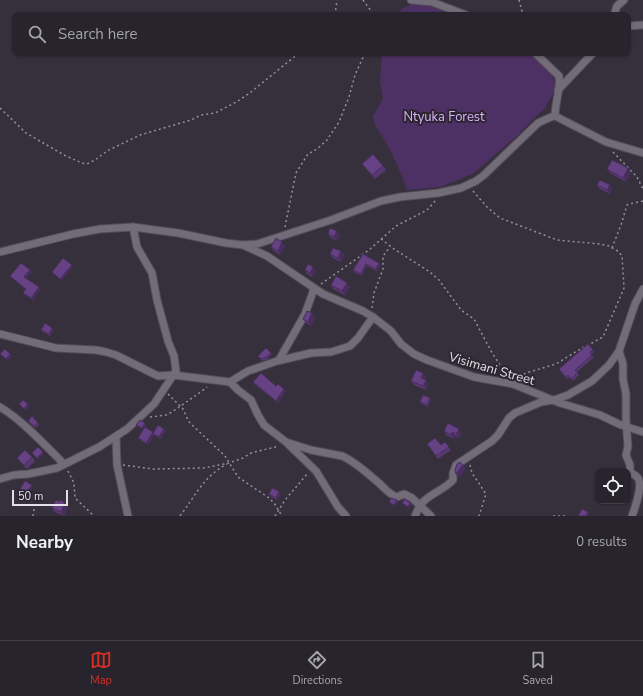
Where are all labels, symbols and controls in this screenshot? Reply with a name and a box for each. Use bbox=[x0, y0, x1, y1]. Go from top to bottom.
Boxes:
search box bbox=[12, 12, 631, 56]
icon: search bbox=[26, 23, 48, 45]
text: Search here bbox=[58, 24, 138, 44]
park label: Ntyuka Forest bbox=[403, 108, 485, 126]
street label: Visimani Street bbox=[446, 348, 537, 390]
map controls bbox=[595, 468, 631, 504]
button: locate bbox=[595, 468, 631, 504]
scale bar bbox=[12, 488, 68, 507]
text: 50 m bbox=[18, 489, 43, 504]
text: Nearby bbox=[16, 531, 73, 554]
text: 0 results bbox=[576, 533, 627, 551]
tab: Map bbox=[90, 649, 112, 688]
tab: Directions bbox=[292, 649, 342, 688]
tab: Saved bbox=[522, 649, 553, 688]

